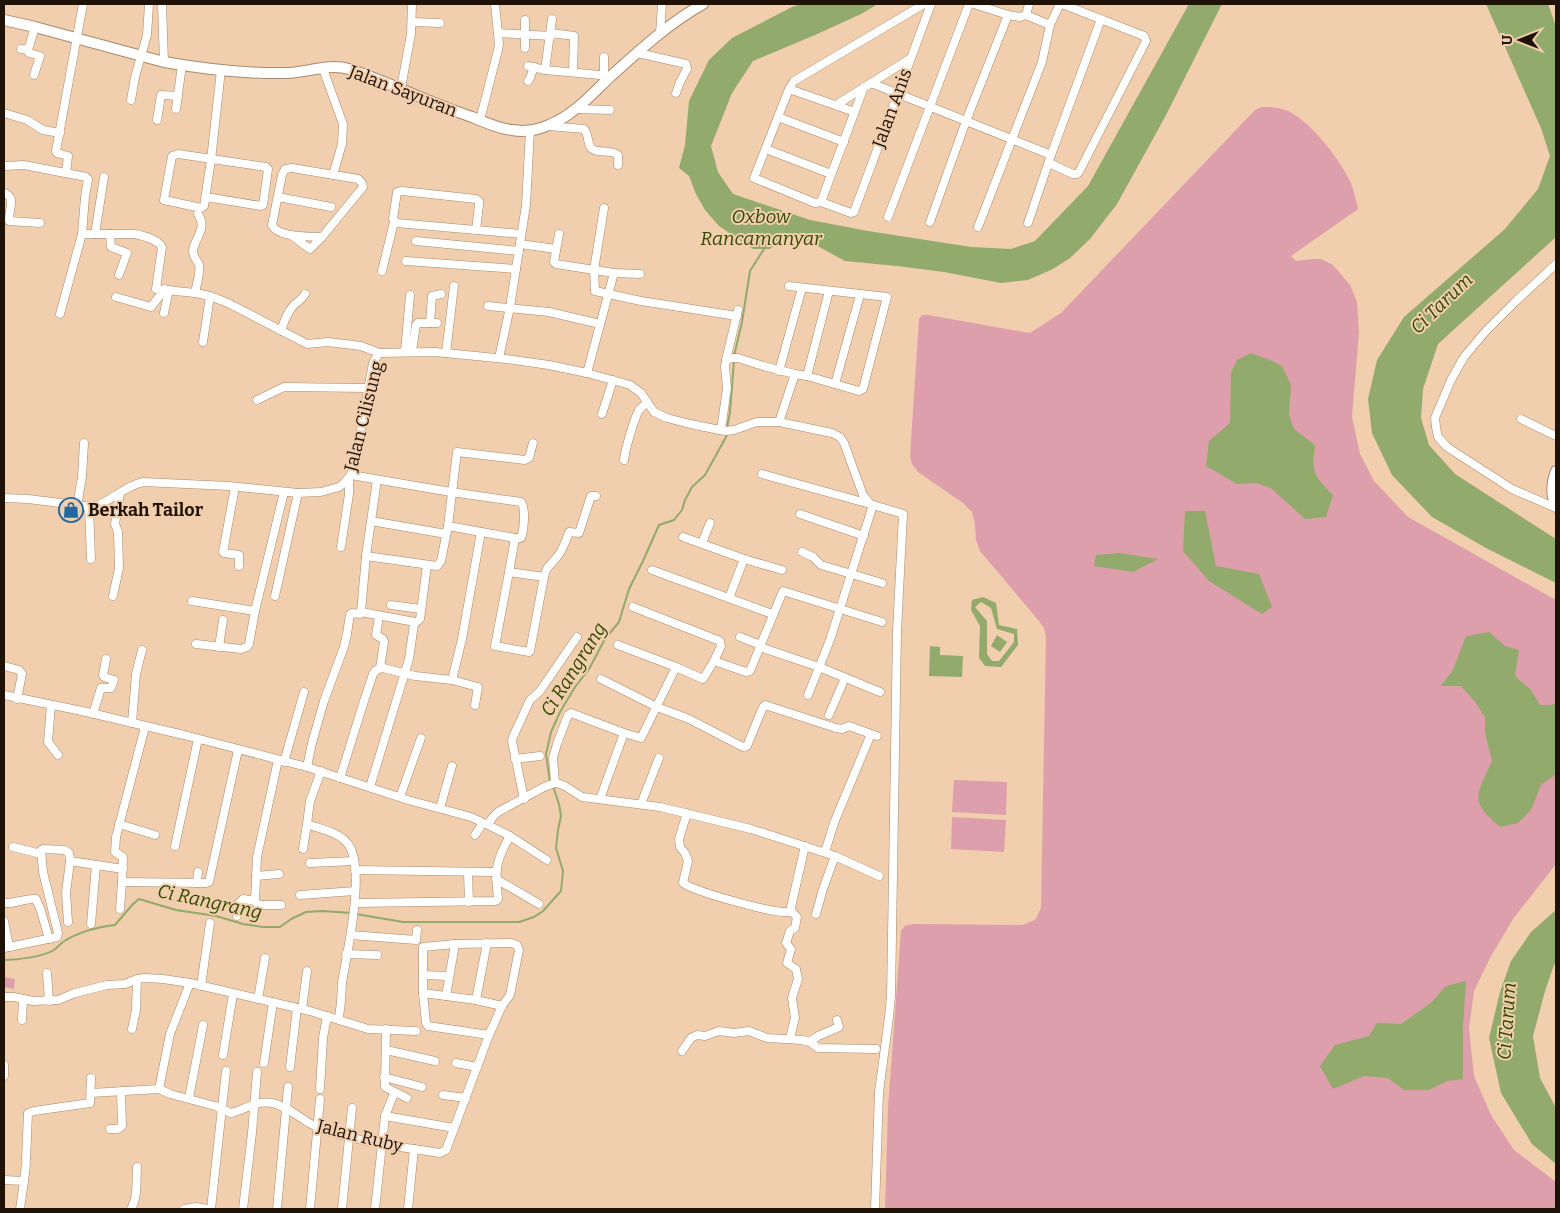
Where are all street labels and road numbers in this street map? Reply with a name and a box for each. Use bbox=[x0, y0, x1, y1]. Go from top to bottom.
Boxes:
street label: Jalan Sayuran bbox=[345, 60, 461, 122]
street label: Jalan Anis bbox=[867, 65, 917, 152]
street label: Jalan Cilisung bbox=[339, 358, 388, 475]
street label: Jalan Ruby bbox=[314, 1115, 406, 1157]

